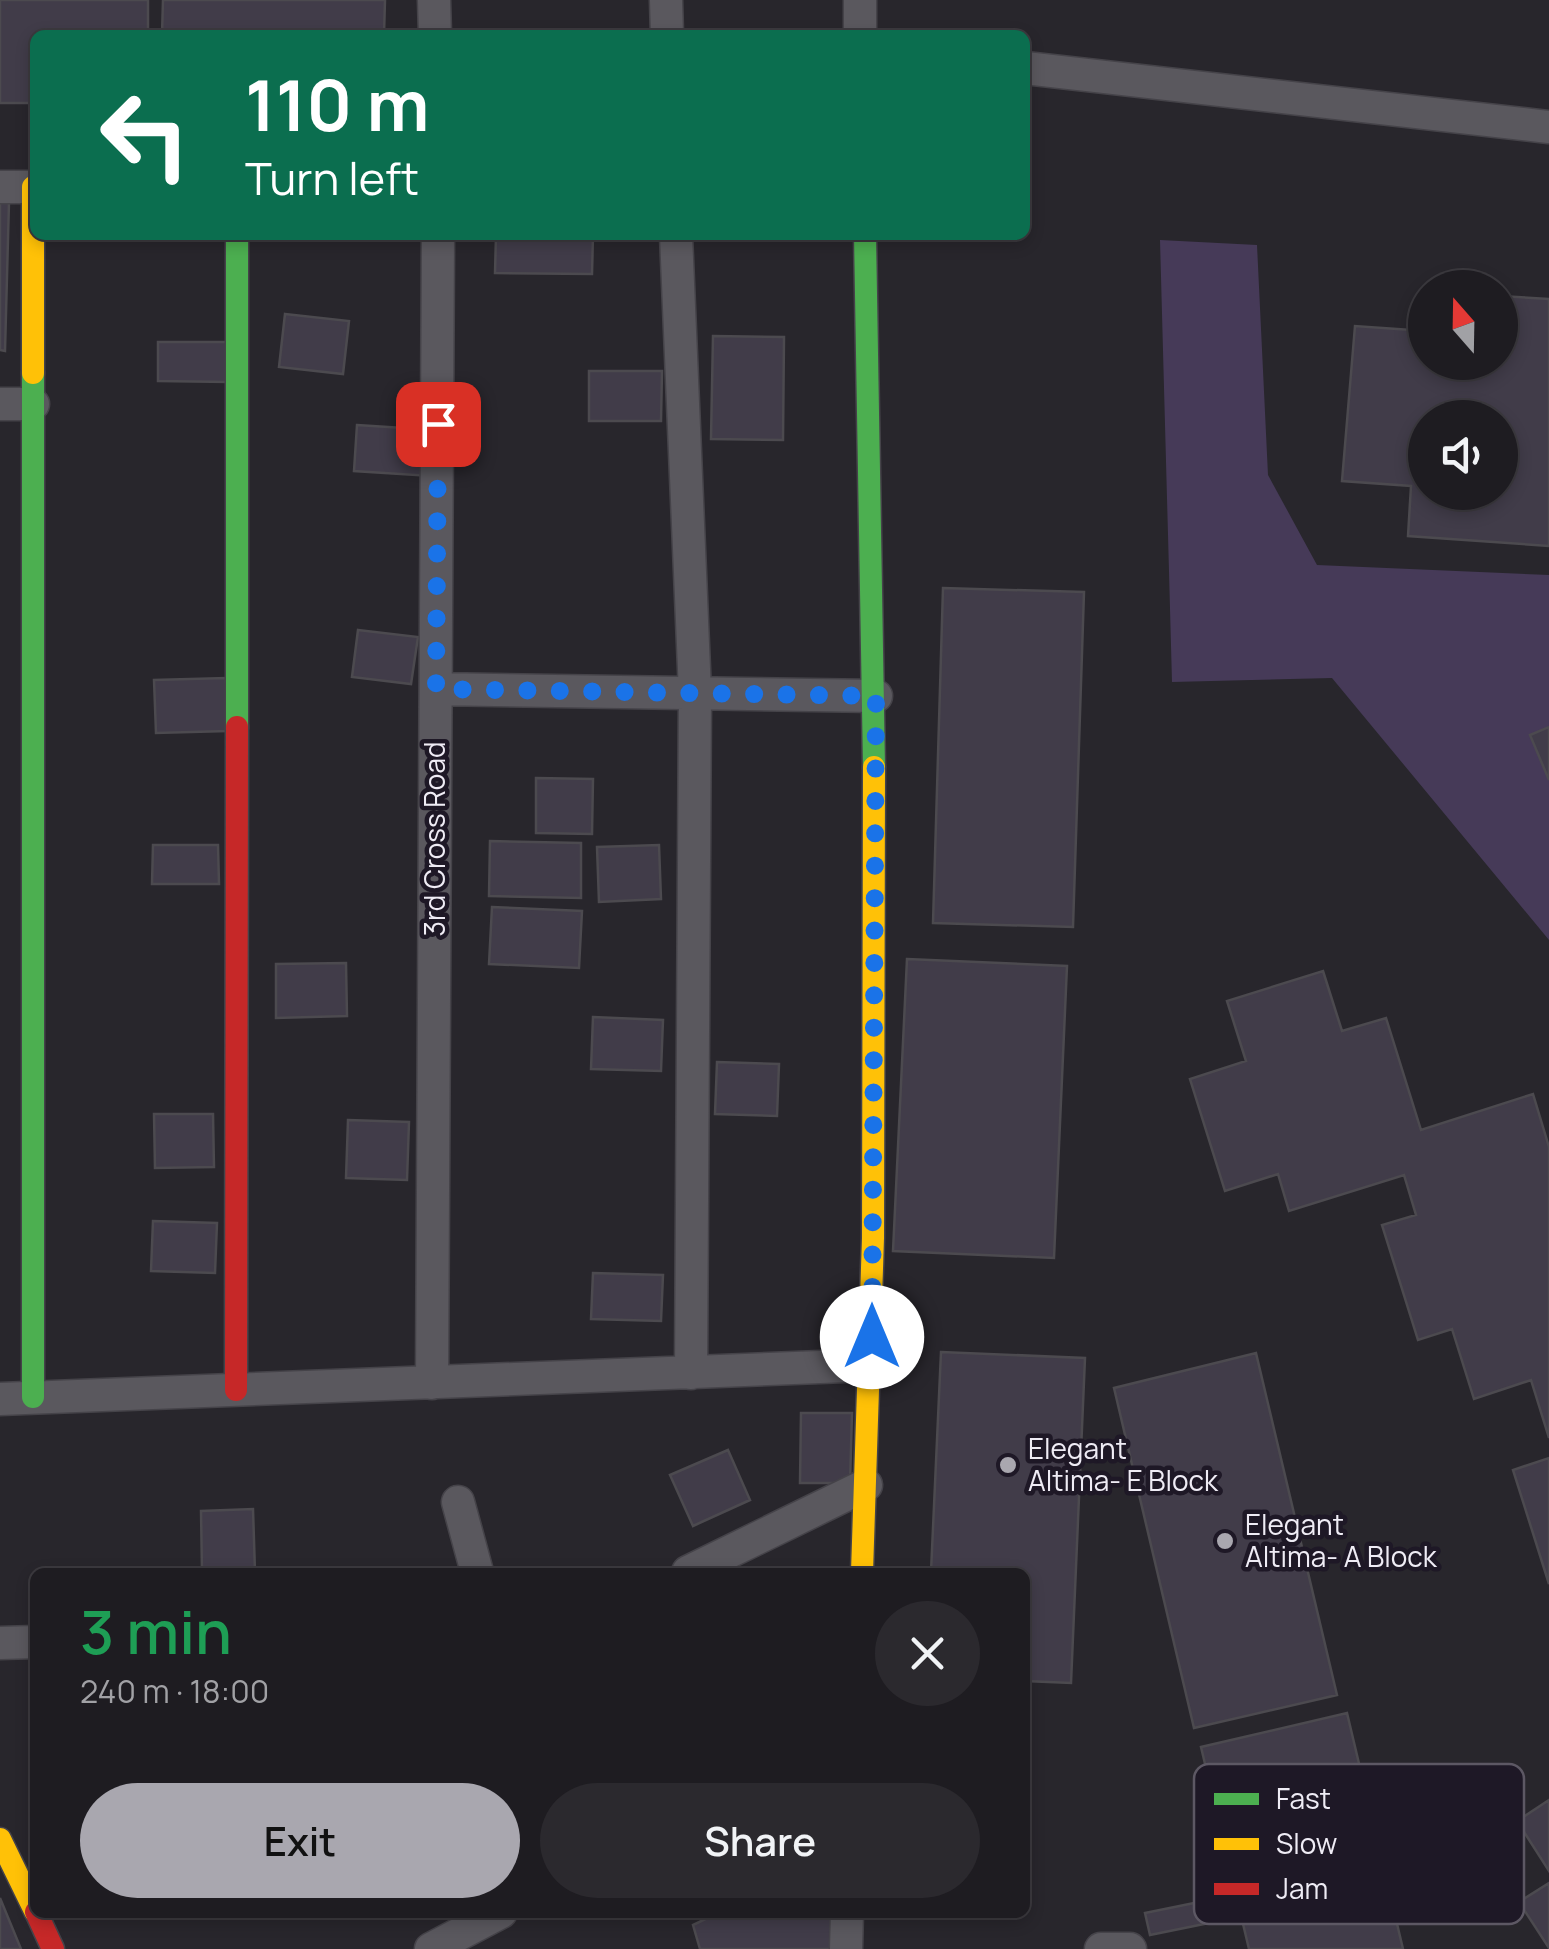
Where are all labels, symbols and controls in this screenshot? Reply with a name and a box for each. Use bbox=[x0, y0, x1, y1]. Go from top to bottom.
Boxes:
text: 110 m bbox=[245, 56, 429, 152]
icon: left bbox=[80, 70, 210, 200]
text: Turn left bbox=[245, 147, 419, 209]
north arrow bbox=[1408, 270, 1518, 380]
map controls bbox=[1408, 270, 1518, 510]
pin bbox=[396, 382, 481, 467]
icon: arrive bbox=[411, 397, 466, 452]
button: sound bbox=[1408, 400, 1518, 510]
street label: 3rd Cross Road bbox=[415, 741, 453, 937]
position arrow bbox=[820, 1285, 924, 1389]
place label: Elegant Altima- E Block bbox=[1028, 1429, 1219, 1499]
marker: Elegant Altima- E Block bbox=[997, 1454, 1019, 1476]
place label: Elegant Altima- A Block bbox=[1245, 1505, 1438, 1575]
marker: Elegant Altima- A Block bbox=[1214, 1530, 1236, 1552]
text: 3 min bbox=[80, 1590, 232, 1672]
button: close bbox=[875, 1601, 980, 1706]
text: 240 m · 18:00 bbox=[80, 1669, 269, 1713]
legend bbox=[1194, 1764, 1524, 1924]
text: Fast bbox=[1276, 1779, 1331, 1817]
button: Exit bbox=[80, 1783, 520, 1898]
button: Share bbox=[540, 1783, 980, 1898]
text: Slow bbox=[1276, 1824, 1337, 1862]
text: Jam bbox=[1276, 1869, 1328, 1907]

